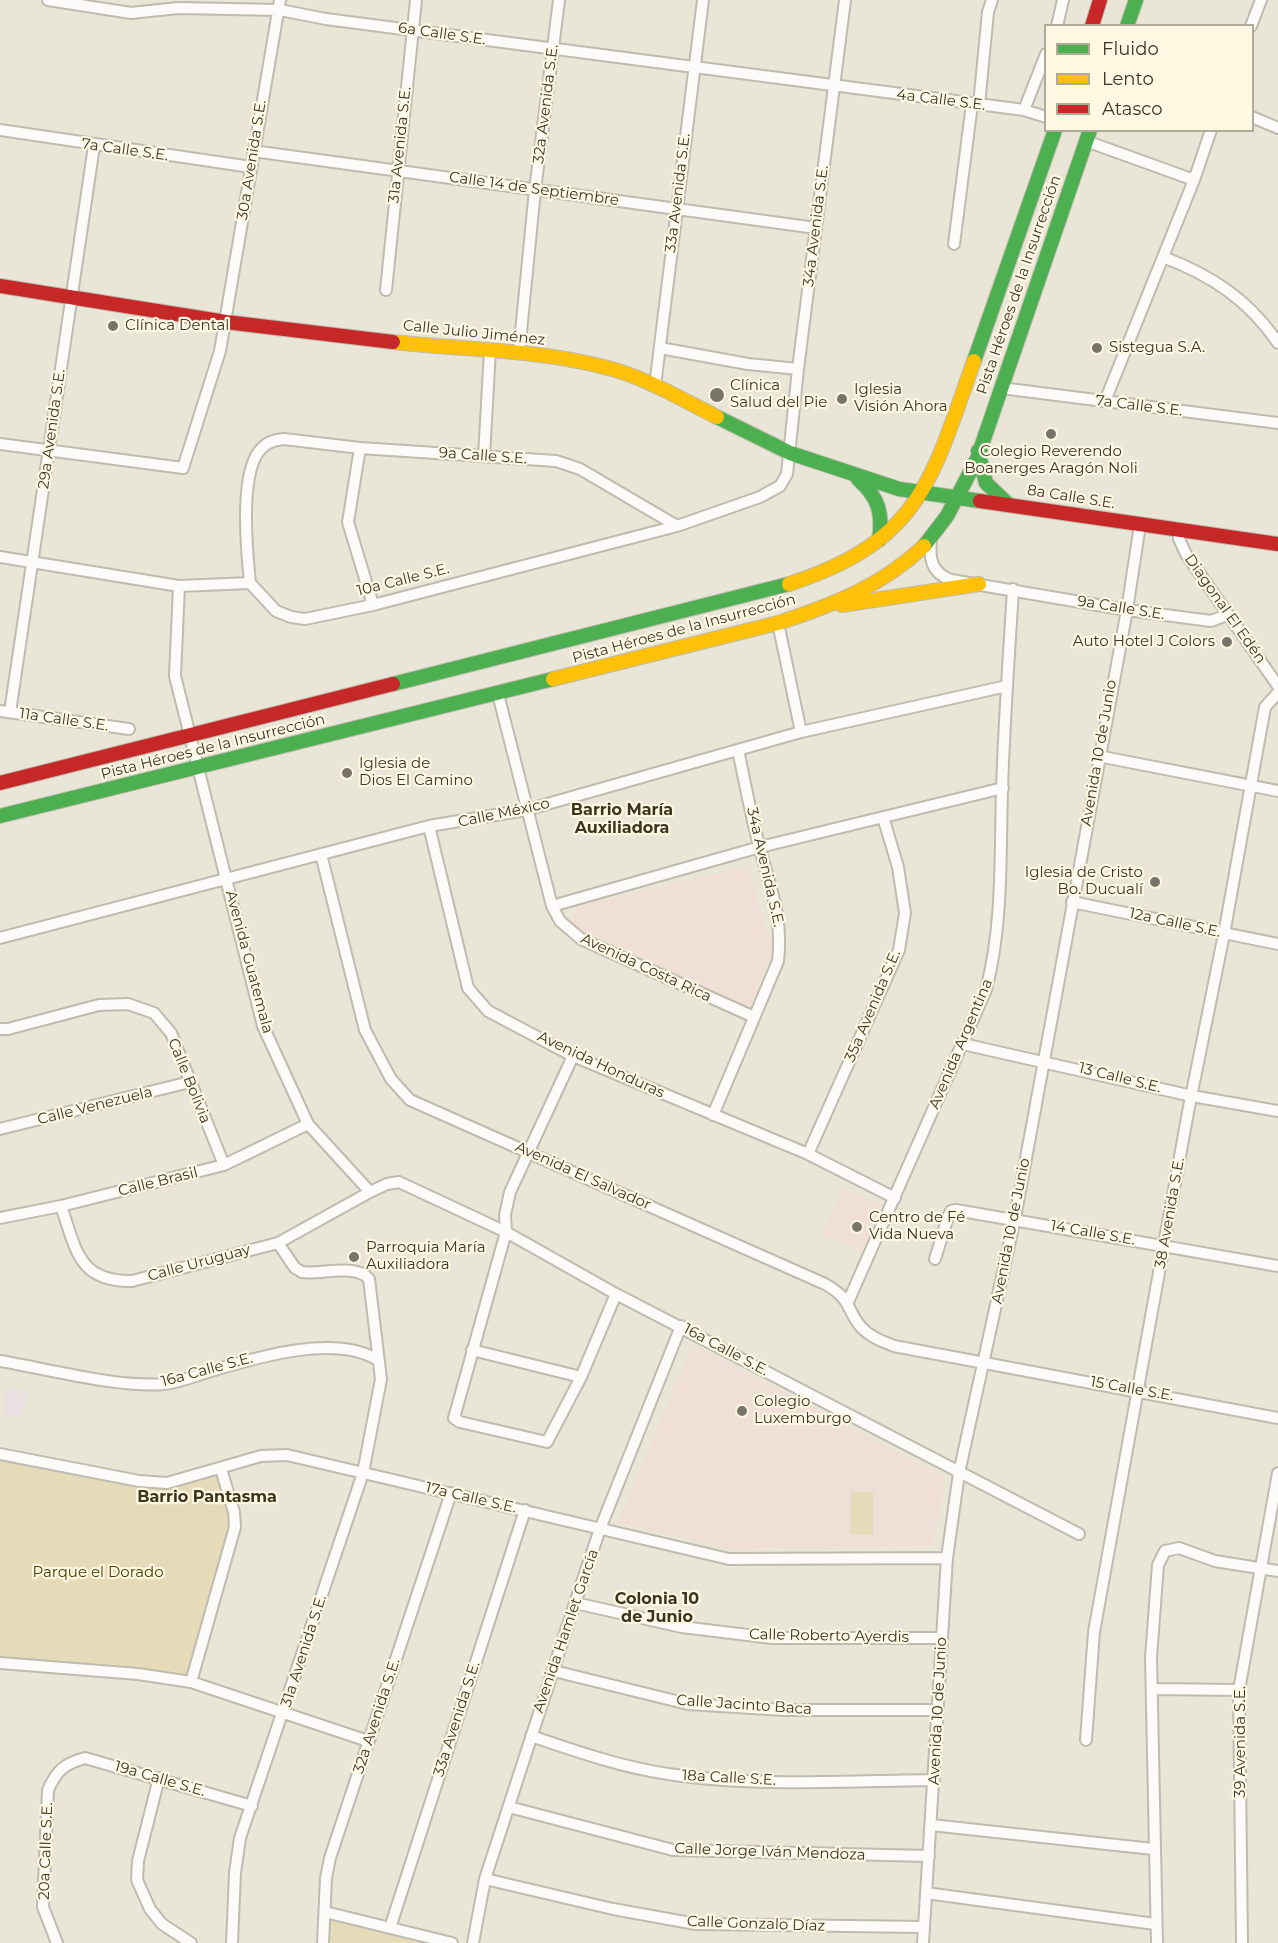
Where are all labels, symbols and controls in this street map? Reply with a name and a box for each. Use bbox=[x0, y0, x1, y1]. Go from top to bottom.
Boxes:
street label: 6a Calle S.E. bbox=[397, 19, 487, 49]
legend bbox=[1044, 24, 1254, 132]
text: Fluido bbox=[1102, 38, 1159, 60]
street label: 32a Avenida S.E. bbox=[530, 43, 562, 165]
text: Lento bbox=[1102, 68, 1154, 90]
street label: 31a Avenida S.E. bbox=[385, 86, 415, 204]
street label: 4a Calle S.E. bbox=[895, 86, 987, 114]
street label: 30a Avenida S.E. bbox=[234, 98, 270, 222]
text: Atasco bbox=[1102, 98, 1162, 120]
street label: 33a Avenida S.E. bbox=[662, 132, 694, 254]
street label: 7a Calle S.E. bbox=[80, 135, 170, 165]
street label: 34a Avenida S.E. bbox=[800, 164, 832, 288]
street label: Calle 14 de Septiembre bbox=[448, 168, 620, 210]
street label: Pista Héroes de la Insurrección bbox=[973, 173, 1065, 397]
place label: Clínica Dental bbox=[125, 317, 229, 335]
street label: Calle Julio Jiménez bbox=[402, 317, 546, 349]
marker: Clínica Dental bbox=[106, 319, 120, 333]
place label: Sistegua S.A. bbox=[1109, 339, 1205, 357]
marker: Sistegua S.A. bbox=[1090, 341, 1104, 355]
street label: 29a Avenida S.E. bbox=[35, 368, 69, 490]
place label: Clínica Salud del Pie bbox=[730, 377, 827, 412]
place label: Iglesia Visión Ahora bbox=[854, 381, 948, 416]
marker: Clínica Salud del Pie bbox=[708, 386, 726, 404]
marker: Iglesia Visión Ahora bbox=[835, 392, 849, 406]
street label: 7a Calle S.E. bbox=[1094, 392, 1184, 420]
marker: Colegio Reverendo Boanerges Aragón Noli bbox=[1044, 427, 1058, 441]
place label: Colegio Reverendo Boanerges Aragón Noli bbox=[964, 443, 1138, 478]
street label: 9a Calle S.E. bbox=[438, 444, 528, 468]
street label: 8a Calle S.E. bbox=[1026, 481, 1116, 513]
street label: Diagonal El Edén bbox=[1181, 551, 1269, 667]
street label: 10a Calle S.E. bbox=[355, 560, 451, 600]
street label: Pista Héroes de la Insurrección bbox=[570, 590, 798, 668]
street label: 9a Calle S.E. bbox=[1076, 592, 1166, 624]
place label: Auto Hotel J Colors bbox=[1073, 633, 1215, 651]
marker: Auto Hotel J Colors bbox=[1220, 635, 1234, 649]
street label: Avenida 10 de Junio bbox=[1077, 679, 1121, 827]
street label: 11a Calle S.E. bbox=[18, 705, 110, 735]
street label: Pista Héroes de la Insurrección bbox=[99, 710, 327, 784]
place label: Iglesia de Dios El Camino bbox=[359, 755, 473, 790]
marker: Iglesia de Dios El Camino bbox=[340, 766, 354, 780]
street label: Calle México bbox=[456, 794, 552, 832]
district label: Barrio María Auxiliadora bbox=[571, 800, 673, 838]
street label: 34a Avenida S.E. bbox=[742, 805, 788, 929]
place label: Iglesia de Cristo Bo. Ducualí bbox=[1025, 864, 1143, 899]
marker: Iglesia de Cristo Bo. Ducualí bbox=[1148, 875, 1162, 889]
street label: Avenida Guatemala bbox=[221, 888, 277, 1036]
street label: 12a Calle S.E. bbox=[1128, 905, 1222, 941]
street label: Avenida Costa Rica bbox=[578, 930, 714, 1006]
street label: 35a Avenida S.E. bbox=[841, 947, 905, 1065]
street label: Avenida Argentina bbox=[925, 976, 997, 1112]
street label: Avenida Honduras bbox=[535, 1028, 667, 1102]
street label: Calle Bolivia bbox=[164, 1036, 214, 1126]
street label: 13 Calle S.E. bbox=[1077, 1059, 1163, 1097]
street label: Calle Venezuela bbox=[36, 1083, 154, 1129]
street label: Avenida El Salvador bbox=[512, 1138, 654, 1214]
street label: 38 Avenida S.E. bbox=[1151, 1156, 1189, 1270]
street label: Avenida 10 de Junio bbox=[988, 1157, 1034, 1305]
street label: Calle Brasil bbox=[116, 1163, 200, 1201]
place label: Centro de Fé Vida Nueva bbox=[869, 1209, 965, 1244]
street label: 14 Calle S.E. bbox=[1049, 1217, 1137, 1249]
marker: Centro de Fé Vida Nueva bbox=[850, 1220, 864, 1234]
place label: Parroquia María Auxiliadora bbox=[366, 1239, 486, 1274]
street label: Calle Uruguay bbox=[146, 1241, 252, 1285]
marker: Parroquia María Auxiliadora bbox=[347, 1250, 361, 1264]
street label: 16a Calle S.E. bbox=[680, 1320, 772, 1380]
street label: 16a Calle S.E. bbox=[159, 1349, 255, 1391]
street label: 15 Calle S.E. bbox=[1089, 1373, 1175, 1405]
place label: Colegio Luxemburgo bbox=[754, 1393, 851, 1428]
marker: Colegio Luxemburgo bbox=[735, 1404, 749, 1418]
street label: 17a Calle S.E. bbox=[424, 1479, 518, 1517]
district label: Barrio Pantasma bbox=[137, 1487, 277, 1507]
street label: Avenida Hamlet García bbox=[529, 1547, 603, 1715]
park label: Parque el Dorado bbox=[32, 1564, 164, 1582]
district label: Colonia 10 de Junio bbox=[615, 1589, 699, 1627]
street label: 31a Avenida S.E. bbox=[277, 1592, 331, 1710]
street label: Calle Roberto Ayerdis bbox=[749, 1626, 909, 1646]
street label: Avenida 10 de Junio bbox=[925, 1637, 951, 1785]
street label: 32a Avenida S.E. bbox=[350, 1656, 404, 1776]
street label: 33a Avenida S.E. bbox=[430, 1659, 484, 1779]
street label: 39 Avenida S.E. bbox=[1232, 1686, 1250, 1798]
street label: Calle Jacinto Baca bbox=[676, 1691, 812, 1719]
street label: 19a Calle S.E. bbox=[112, 1757, 208, 1801]
street label: 18a Calle S.E. bbox=[681, 1767, 777, 1789]
street label: 20a Calle S.E. bbox=[35, 1802, 57, 1900]
street label: Calle Jorge Iván Mendoza bbox=[674, 1840, 866, 1864]
street label: Calle Gonzalo Díaz bbox=[687, 1913, 825, 1935]

